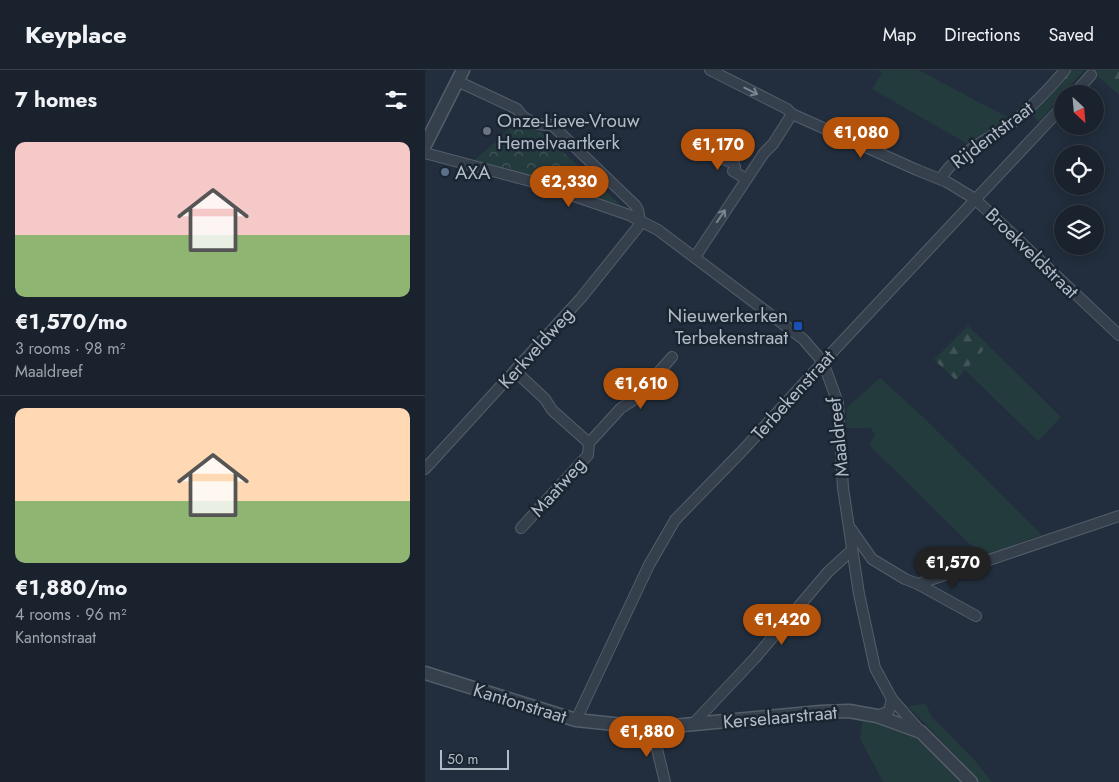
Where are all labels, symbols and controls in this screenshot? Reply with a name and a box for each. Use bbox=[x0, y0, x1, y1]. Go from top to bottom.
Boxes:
text: Keyplace bbox=[25, 17, 127, 52]
text: Map bbox=[883, 22, 916, 48]
text: Directions bbox=[944, 22, 1020, 48]
text: Saved bbox=[1048, 22, 1094, 48]
text: 7 homes bbox=[15, 85, 97, 115]
north arrow bbox=[1054, 85, 1104, 135]
map controls bbox=[1054, 85, 1104, 255]
icon: filters bbox=[382, 86, 410, 114]
one-way arrow bbox=[744, 86, 759, 96]
street label: Rijdentstraat bbox=[945, 95, 1039, 175]
place label: Onze-Lieve-Vrouw Hemelvaartkerk bbox=[497, 107, 640, 156]
pin: €1,080 bbox=[820, 116, 902, 159]
text: €1,080 bbox=[833, 121, 889, 144]
marker: Onze-Lieve-Vrouw Hemelvaartkerk bbox=[481, 125, 493, 137]
pin: €1,170 bbox=[677, 128, 759, 171]
text: €1,170 bbox=[692, 133, 744, 156]
button: locate bbox=[1054, 145, 1104, 195]
place label: AXA bbox=[455, 159, 491, 186]
marker: AXA bbox=[439, 166, 451, 178]
pin: €2,330 bbox=[528, 166, 610, 208]
text: €2,330 bbox=[541, 170, 597, 193]
icon: home bbox=[168, 175, 258, 265]
street label: Broekveldstraat bbox=[979, 202, 1085, 305]
button: layers bbox=[1054, 205, 1104, 255]
one-way arrow bbox=[716, 209, 726, 223]
street label: Kerkveldweg bbox=[492, 301, 580, 395]
place label: Nieuwerkerken Terbekenstraat bbox=[667, 302, 788, 351]
text: €1,570/mo bbox=[15, 307, 127, 337]
marker: Nieuwerkerken Terbekenstraat bbox=[792, 320, 804, 332]
text: 3 rooms · 98 m² bbox=[15, 337, 125, 360]
street label: Terbekenstraat bbox=[745, 344, 841, 446]
text: Maaldreef bbox=[15, 360, 82, 383]
pin: €1,610 bbox=[600, 368, 682, 410]
text: €1,610 bbox=[614, 372, 668, 395]
street label: Maaldreef bbox=[820, 395, 856, 478]
icon: home bbox=[168, 440, 258, 530]
street label: Maatweg bbox=[524, 451, 592, 523]
pin: €1,570 bbox=[912, 546, 994, 589]
text: €1,570 bbox=[926, 551, 980, 574]
text: €1,880/mo bbox=[15, 573, 127, 603]
text: 4 rooms · 96 m² bbox=[15, 603, 126, 626]
pin: €1,420 bbox=[741, 604, 823, 646]
text: €1,420 bbox=[754, 608, 810, 631]
text: Kantonstraat bbox=[15, 626, 96, 649]
street label: Kantonstraat bbox=[470, 676, 570, 730]
street label: Kerselaarstraat bbox=[722, 699, 839, 735]
pin: €1,880 bbox=[606, 716, 688, 758]
text: €1,880 bbox=[620, 720, 674, 743]
scale bar bbox=[440, 747, 509, 770]
text: 50 m bbox=[447, 749, 478, 769]

